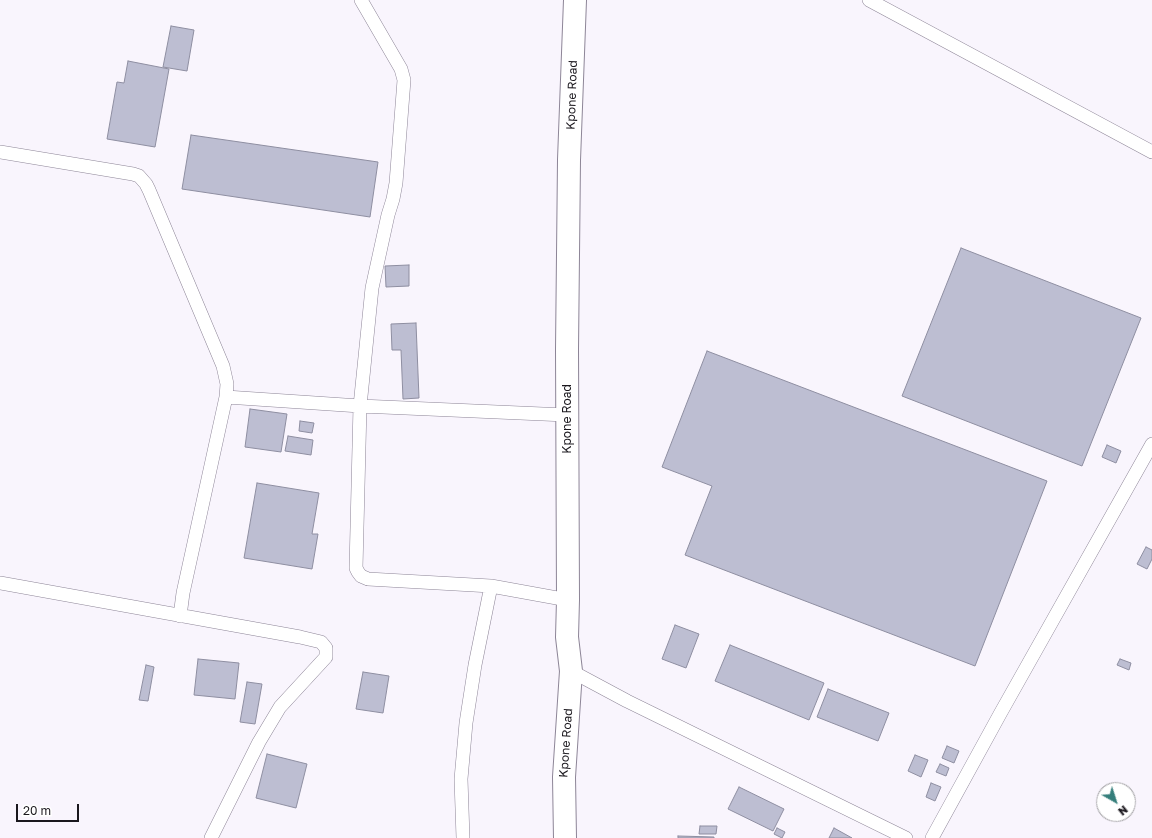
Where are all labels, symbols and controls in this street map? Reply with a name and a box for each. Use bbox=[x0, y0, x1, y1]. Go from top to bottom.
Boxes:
street label: Kpone Road bbox=[564, 60, 580, 130]
street label: Kpone Road bbox=[560, 384, 574, 454]
street label: Kpone Road bbox=[556, 708, 576, 778]
north arrow bbox=[1096, 782, 1136, 822]
scale bar bbox=[18, 796, 81, 822]
text: 20 m bbox=[23, 803, 51, 818]
text: N bbox=[1116, 803, 1131, 819]

